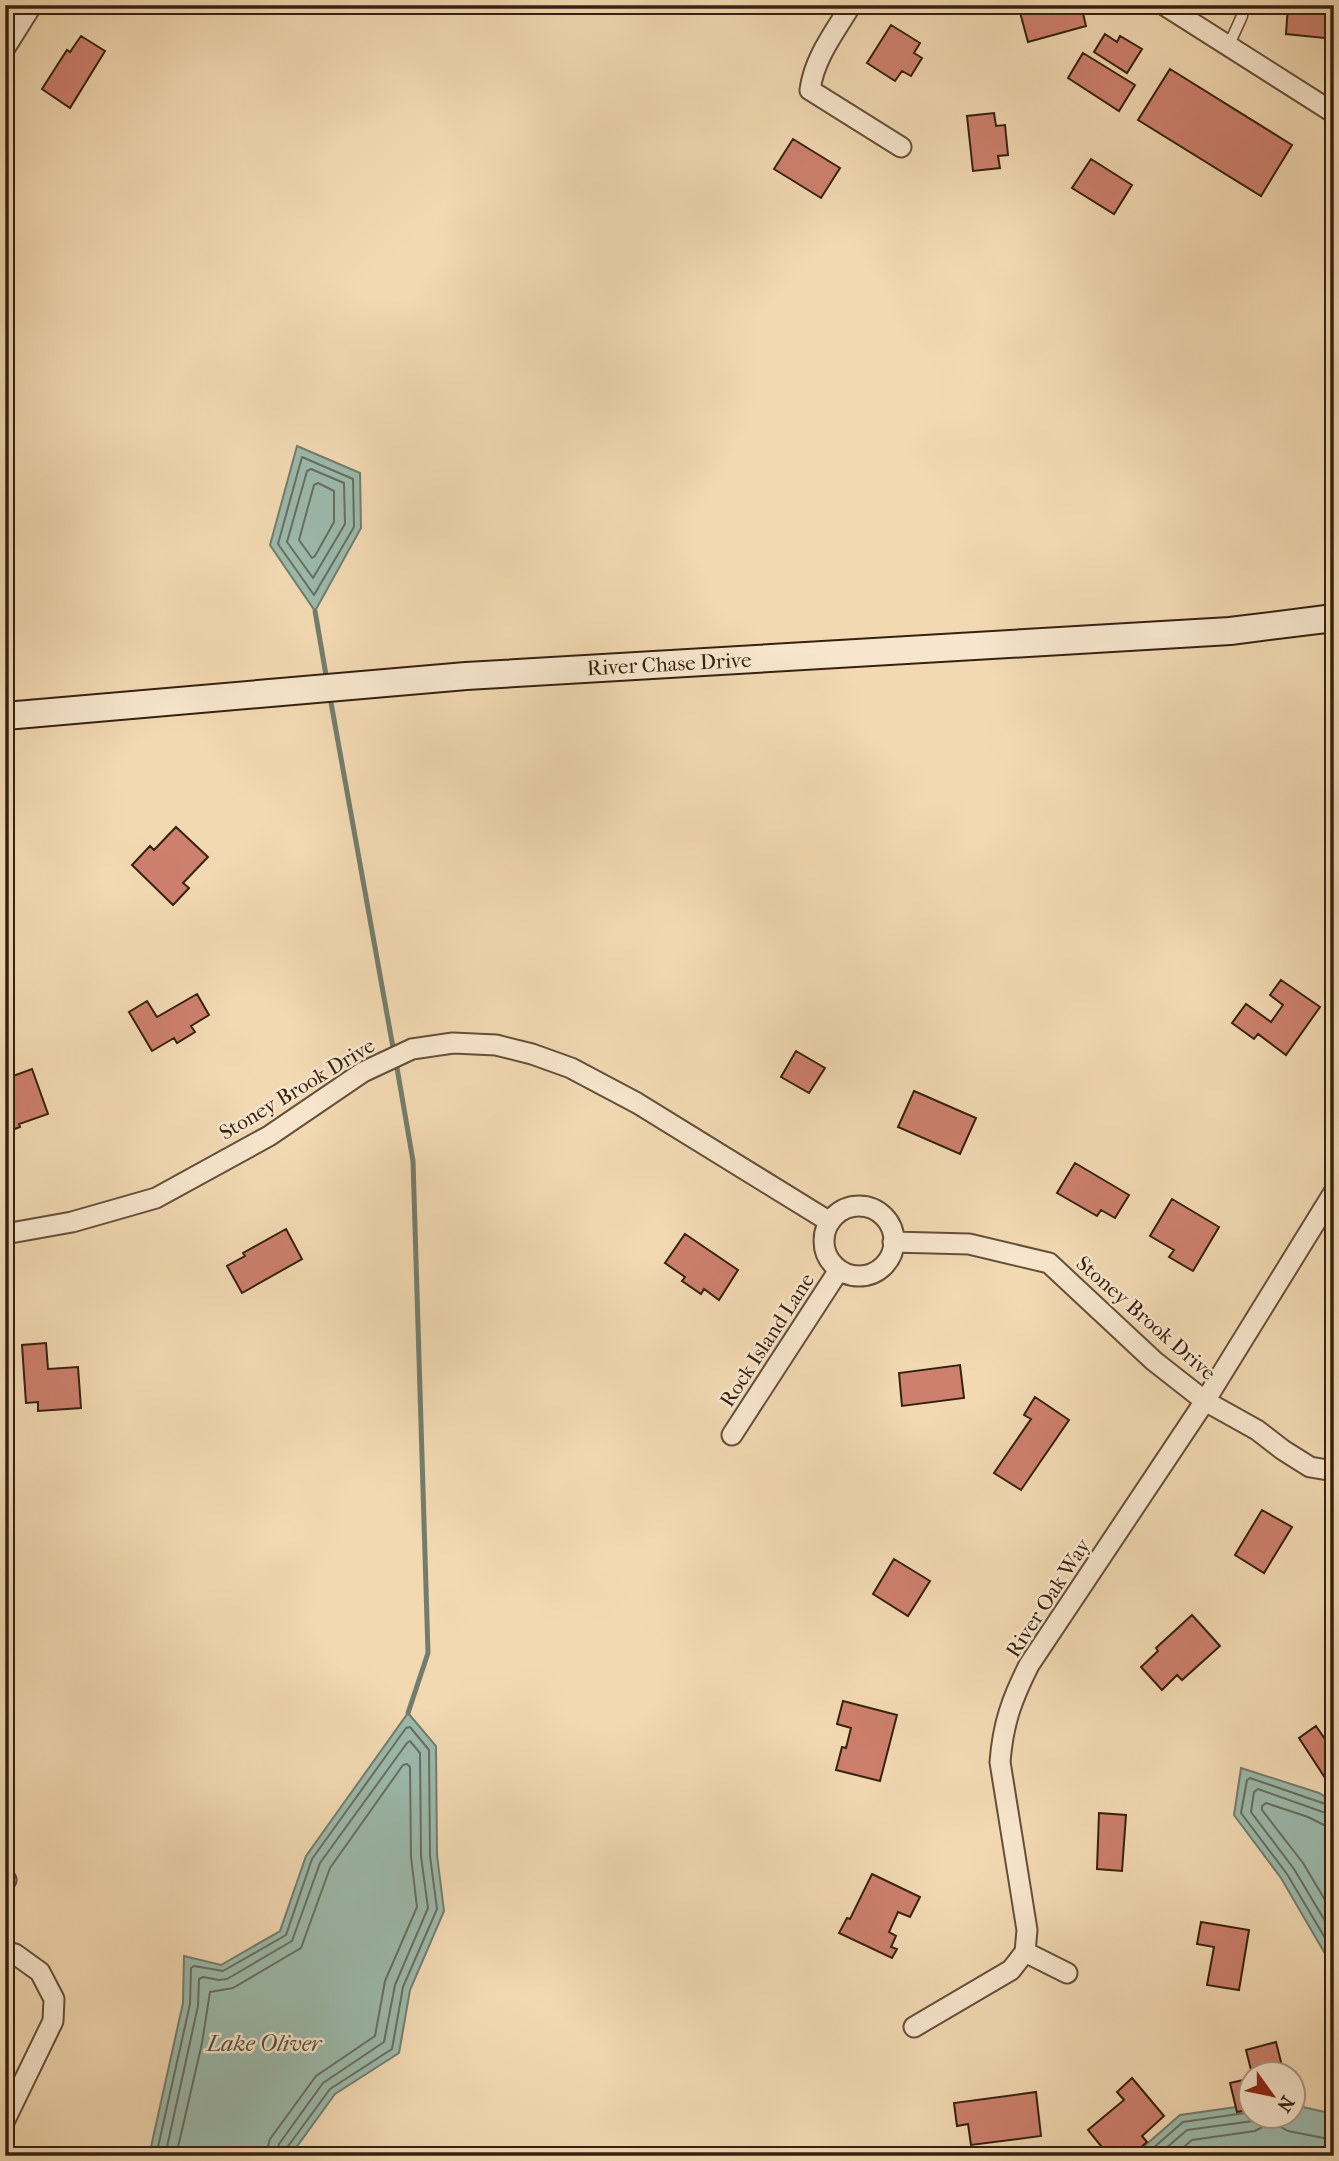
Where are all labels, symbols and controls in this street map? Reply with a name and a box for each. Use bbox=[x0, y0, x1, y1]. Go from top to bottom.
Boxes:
street label: River Chase Drive bbox=[586, 648, 752, 680]
street label: Stoney Brook Drive bbox=[215, 1033, 379, 1145]
street label: Stoney Brook Drive bbox=[1071, 1251, 1221, 1385]
street label: Rock Island Lane bbox=[715, 1269, 819, 1411]
street label: River Oak Way bbox=[1001, 1534, 1096, 1662]
water label: Lake Oliver bbox=[205, 2030, 323, 2057]
north arrow bbox=[1238, 2060, 1308, 2130]
text: N bbox=[1272, 2092, 1299, 2116]

